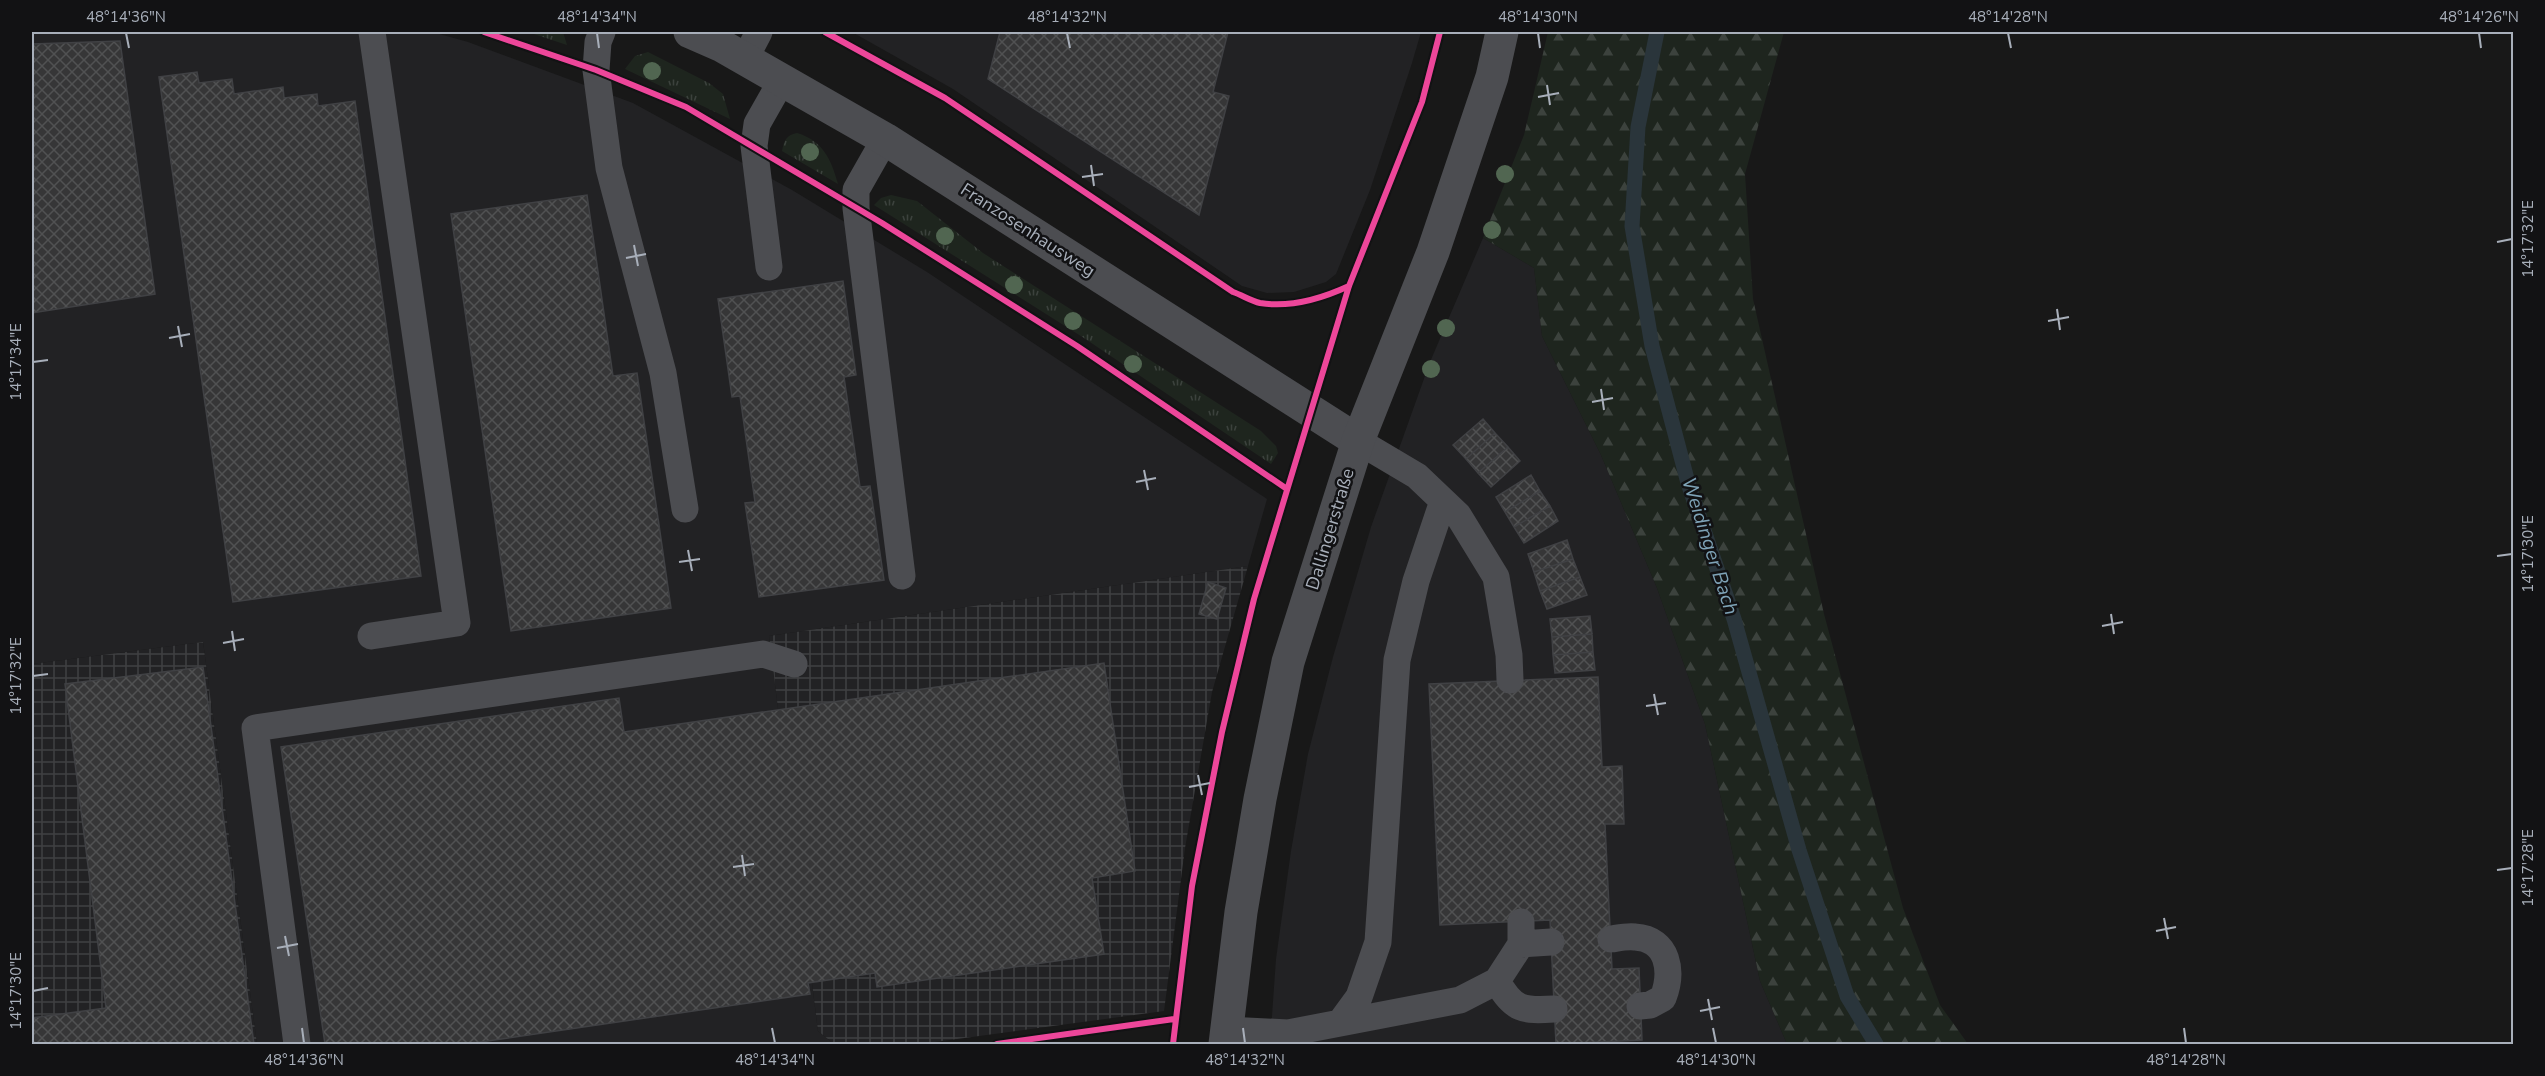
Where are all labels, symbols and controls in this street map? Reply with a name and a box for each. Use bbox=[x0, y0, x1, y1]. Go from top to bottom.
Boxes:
text: 48°14'36"N bbox=[86, 7, 166, 27]
text: 48°14'34"N bbox=[557, 7, 637, 27]
text: 48°14'32"N bbox=[1027, 7, 1107, 27]
text: 48°14'30"N bbox=[1498, 7, 1578, 27]
text: 48°14'28"N bbox=[1968, 7, 2048, 27]
text: 48°14'26"N bbox=[2439, 7, 2519, 27]
street label: Franzosenhausweg bbox=[956, 177, 1100, 283]
text: 14°17'32"E bbox=[2518, 200, 2538, 278]
text: 14°17'34"E bbox=[6, 323, 26, 401]
street label: Dallingerstraße bbox=[1300, 465, 1360, 593]
water label: Weidinger Bach bbox=[1675, 474, 1745, 618]
text: 14°17'30"E bbox=[2518, 515, 2538, 593]
text: 14°17'32"E bbox=[6, 637, 26, 715]
text: 14°17'28"E bbox=[2518, 829, 2538, 907]
text: 14°17'30"E bbox=[6, 952, 26, 1030]
text: 48°14'36"N bbox=[264, 1050, 344, 1070]
text: 48°14'34"N bbox=[735, 1050, 815, 1070]
text: 48°14'32"N bbox=[1205, 1050, 1285, 1070]
text: 48°14'30"N bbox=[1676, 1050, 1756, 1070]
text: 48°14'28"N bbox=[2146, 1050, 2226, 1070]

